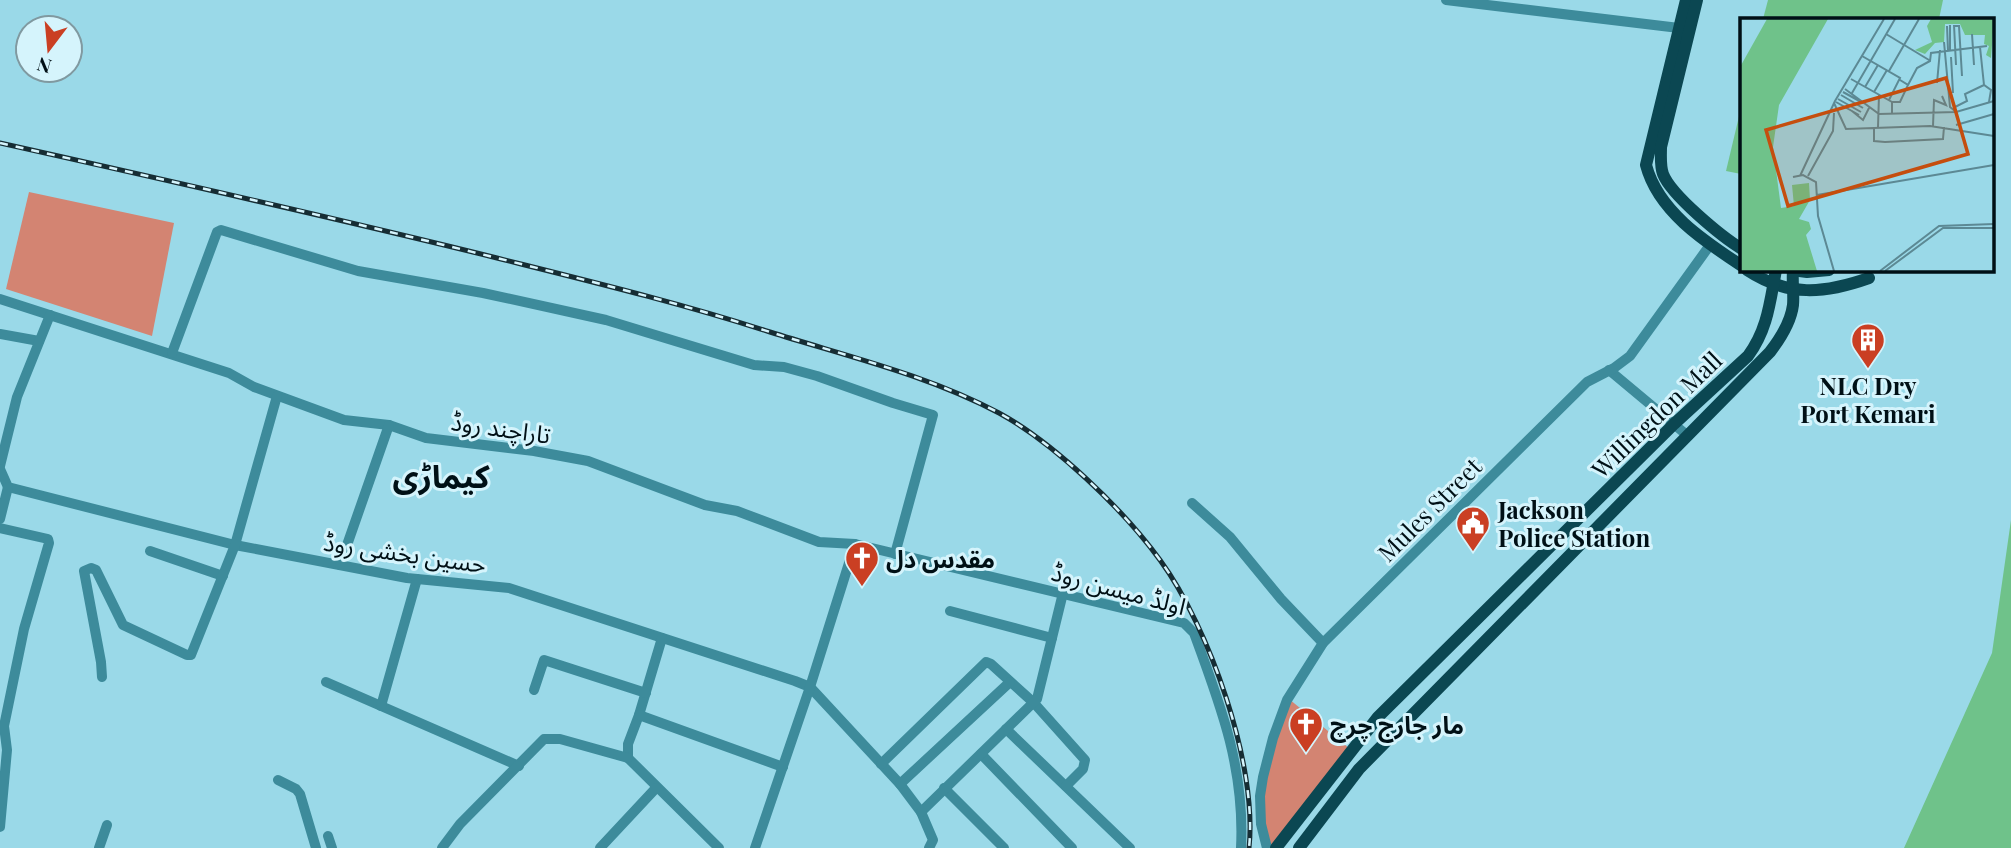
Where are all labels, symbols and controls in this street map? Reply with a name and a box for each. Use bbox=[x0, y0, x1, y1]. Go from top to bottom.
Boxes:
north arrow bbox=[14, 14, 84, 84]
inset map bbox=[1740, 18, 1994, 271]
text: N bbox=[34, 52, 54, 81]
building icon: NLC Dry Port Kemari bbox=[1849, 321, 1887, 370]
street label: Willingdon Mall bbox=[1583, 344, 1728, 485]
place label: NLC Dry Port Kemari bbox=[1800, 369, 1936, 429]
street label: تاراچند روڈ bbox=[449, 404, 553, 451]
street label: Mules Street bbox=[1370, 450, 1488, 568]
district label: کیماڑی bbox=[392, 453, 490, 496]
place label: Jackson Police Station bbox=[1497, 493, 1650, 553]
public building icon: Jackson Police Station bbox=[1454, 504, 1492, 553]
street label: حسین بخشی روڈ bbox=[322, 525, 488, 579]
church icon: مقدس دل bbox=[843, 539, 881, 588]
place label: مقدس دل bbox=[886, 542, 995, 574]
street label: اولڈ میسن روڈ bbox=[1048, 555, 1190, 621]
church icon: مار جارج چرچ bbox=[1287, 705, 1325, 754]
place label: مار جارج چرچ bbox=[1330, 708, 1464, 743]

